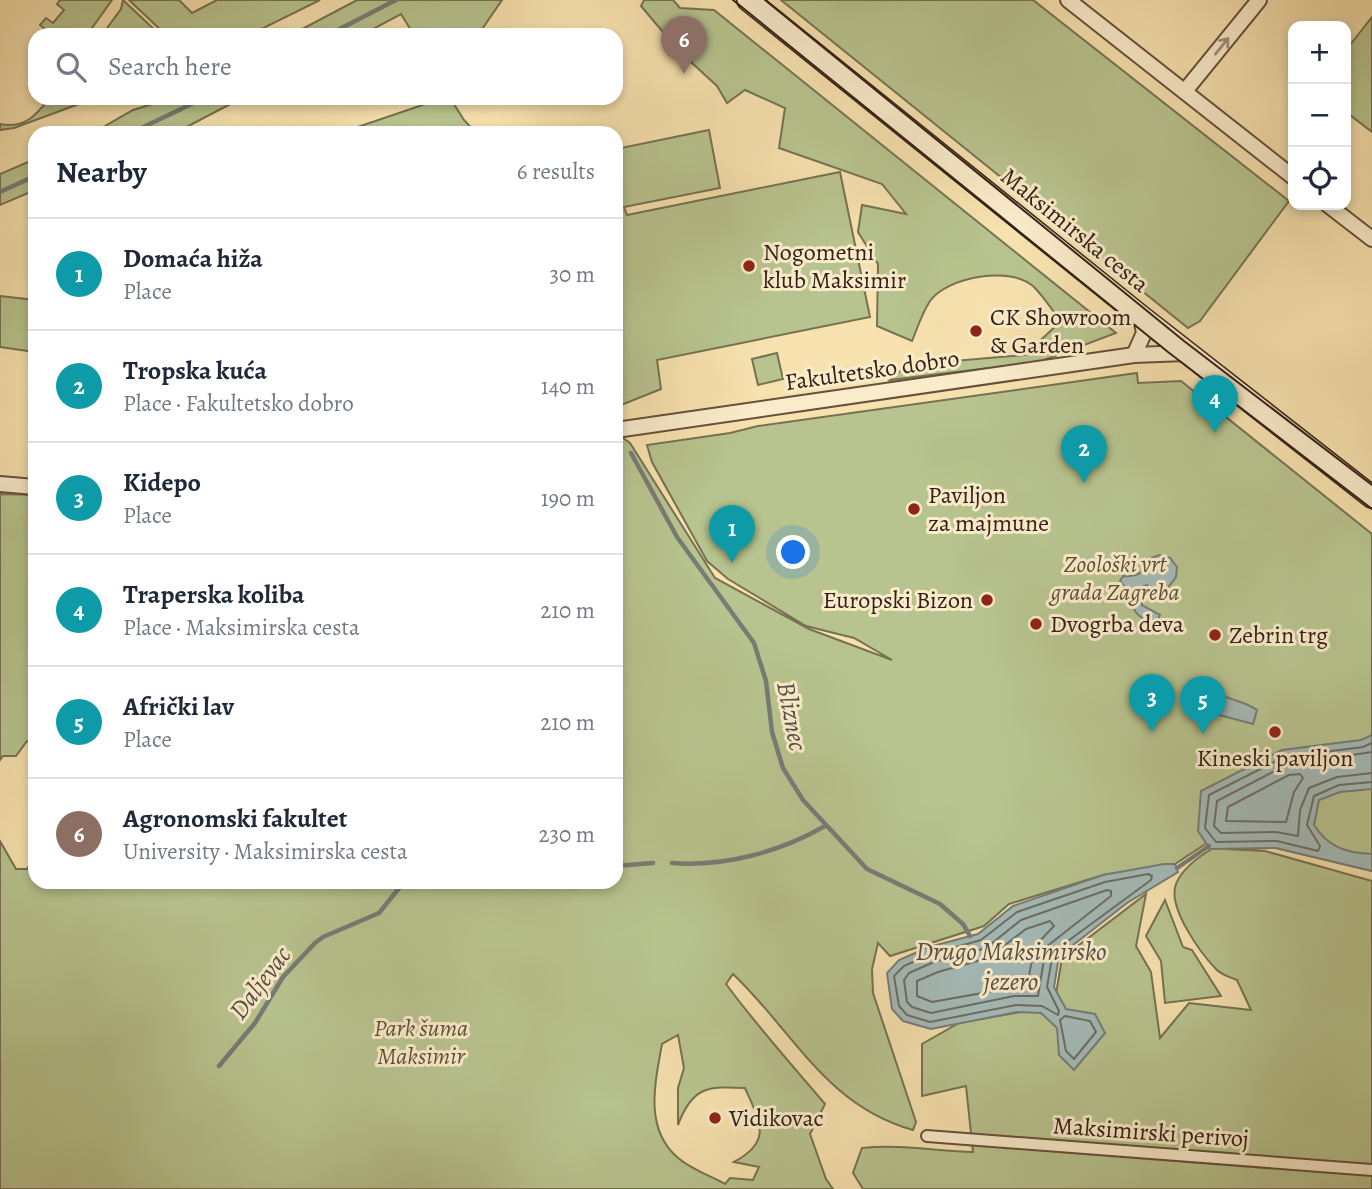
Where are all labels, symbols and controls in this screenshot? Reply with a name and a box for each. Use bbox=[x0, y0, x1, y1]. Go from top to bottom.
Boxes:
pin: 6 bbox=[661, 16, 707, 74]
map controls bbox=[1288, 21, 1351, 210]
button: + bbox=[1288, 21, 1351, 84]
search box bbox=[28, 28, 623, 105]
one-way arrow bbox=[1214, 37, 1230, 55]
icon: search bbox=[52, 48, 90, 86]
text: Search here bbox=[108, 49, 232, 84]
button: − bbox=[1288, 84, 1351, 147]
button: locate bbox=[1288, 147, 1351, 210]
text: Nearby bbox=[56, 152, 147, 192]
text: 6 results bbox=[517, 156, 595, 187]
street label: Maksimirska cesta bbox=[994, 160, 1156, 300]
place label: Nogometni klub Maksimir bbox=[763, 236, 906, 296]
text: Domaća hiža bbox=[123, 241, 263, 276]
marker: Nogometni klub Maksimir bbox=[741, 258, 757, 274]
text: 1 bbox=[75, 259, 83, 290]
text: 30 m bbox=[549, 259, 595, 290]
text: Place bbox=[123, 276, 172, 307]
place label: CK Showroom & Garden bbox=[990, 301, 1131, 361]
marker: CK Showroom & Garden bbox=[968, 323, 984, 339]
street label: Fakultetsko dobro bbox=[783, 342, 961, 398]
text: Tropska kuća bbox=[123, 353, 267, 388]
text: 2 bbox=[73, 371, 85, 402]
text: 140 m bbox=[541, 371, 595, 402]
pin: 4 bbox=[1192, 375, 1238, 433]
text: Place · Fakultetsko dobro bbox=[123, 388, 354, 419]
pin: 2 bbox=[1061, 425, 1107, 483]
text: Kidepo bbox=[123, 465, 201, 500]
place label: Paviljon za majmune bbox=[928, 479, 1049, 539]
text: 3 bbox=[74, 483, 84, 514]
text: 190 m bbox=[541, 483, 595, 514]
text: Place bbox=[123, 500, 172, 531]
marker: Paviljon za majmune bbox=[906, 501, 922, 517]
pin: 1 bbox=[709, 505, 755, 563]
your location bbox=[776, 535, 810, 569]
park label: Zoološki vrt grada Zagreba bbox=[1049, 548, 1179, 608]
text: Traperska koliba bbox=[123, 577, 305, 612]
place label: Europski Bizon bbox=[823, 584, 973, 616]
marker: Europski Bizon bbox=[979, 592, 995, 608]
text: 4 bbox=[74, 595, 84, 626]
text: 210 m bbox=[540, 595, 595, 626]
place label: Dvogrba deva bbox=[1050, 608, 1185, 640]
text: Place · Maksimirska cesta bbox=[123, 612, 360, 643]
marker: Dvogrba deva bbox=[1028, 616, 1044, 632]
place label: Zebrin trg bbox=[1229, 619, 1328, 651]
marker: Zebrin trg bbox=[1207, 627, 1223, 643]
pin: 3 bbox=[1129, 674, 1175, 732]
pin: 5 bbox=[1180, 676, 1226, 734]
water label: Bliznec bbox=[768, 678, 816, 755]
text: Afrički lav bbox=[123, 689, 234, 724]
text: 5 bbox=[74, 707, 84, 738]
text: 210 m bbox=[540, 707, 595, 738]
text: Place bbox=[123, 724, 172, 755]
marker: Kineski paviljon bbox=[1267, 724, 1283, 740]
place label: Kineski paviljon bbox=[1197, 742, 1353, 774]
text: Agronomski fakultet bbox=[123, 801, 347, 836]
text: 6 bbox=[74, 819, 84, 850]
text: 230 m bbox=[539, 819, 595, 850]
text: University · Maksimirska cesta bbox=[123, 836, 408, 867]
water label: Drugo Maksimirsko jezero bbox=[915, 934, 1107, 999]
water label: Daljevac bbox=[221, 938, 300, 1027]
park label: Park šuma Maksimir bbox=[374, 1012, 468, 1072]
place label: Vidikovac bbox=[728, 1102, 824, 1134]
street label: Maksimirski perivoj bbox=[1052, 1109, 1250, 1155]
marker: Vidikovac bbox=[707, 1110, 723, 1126]

